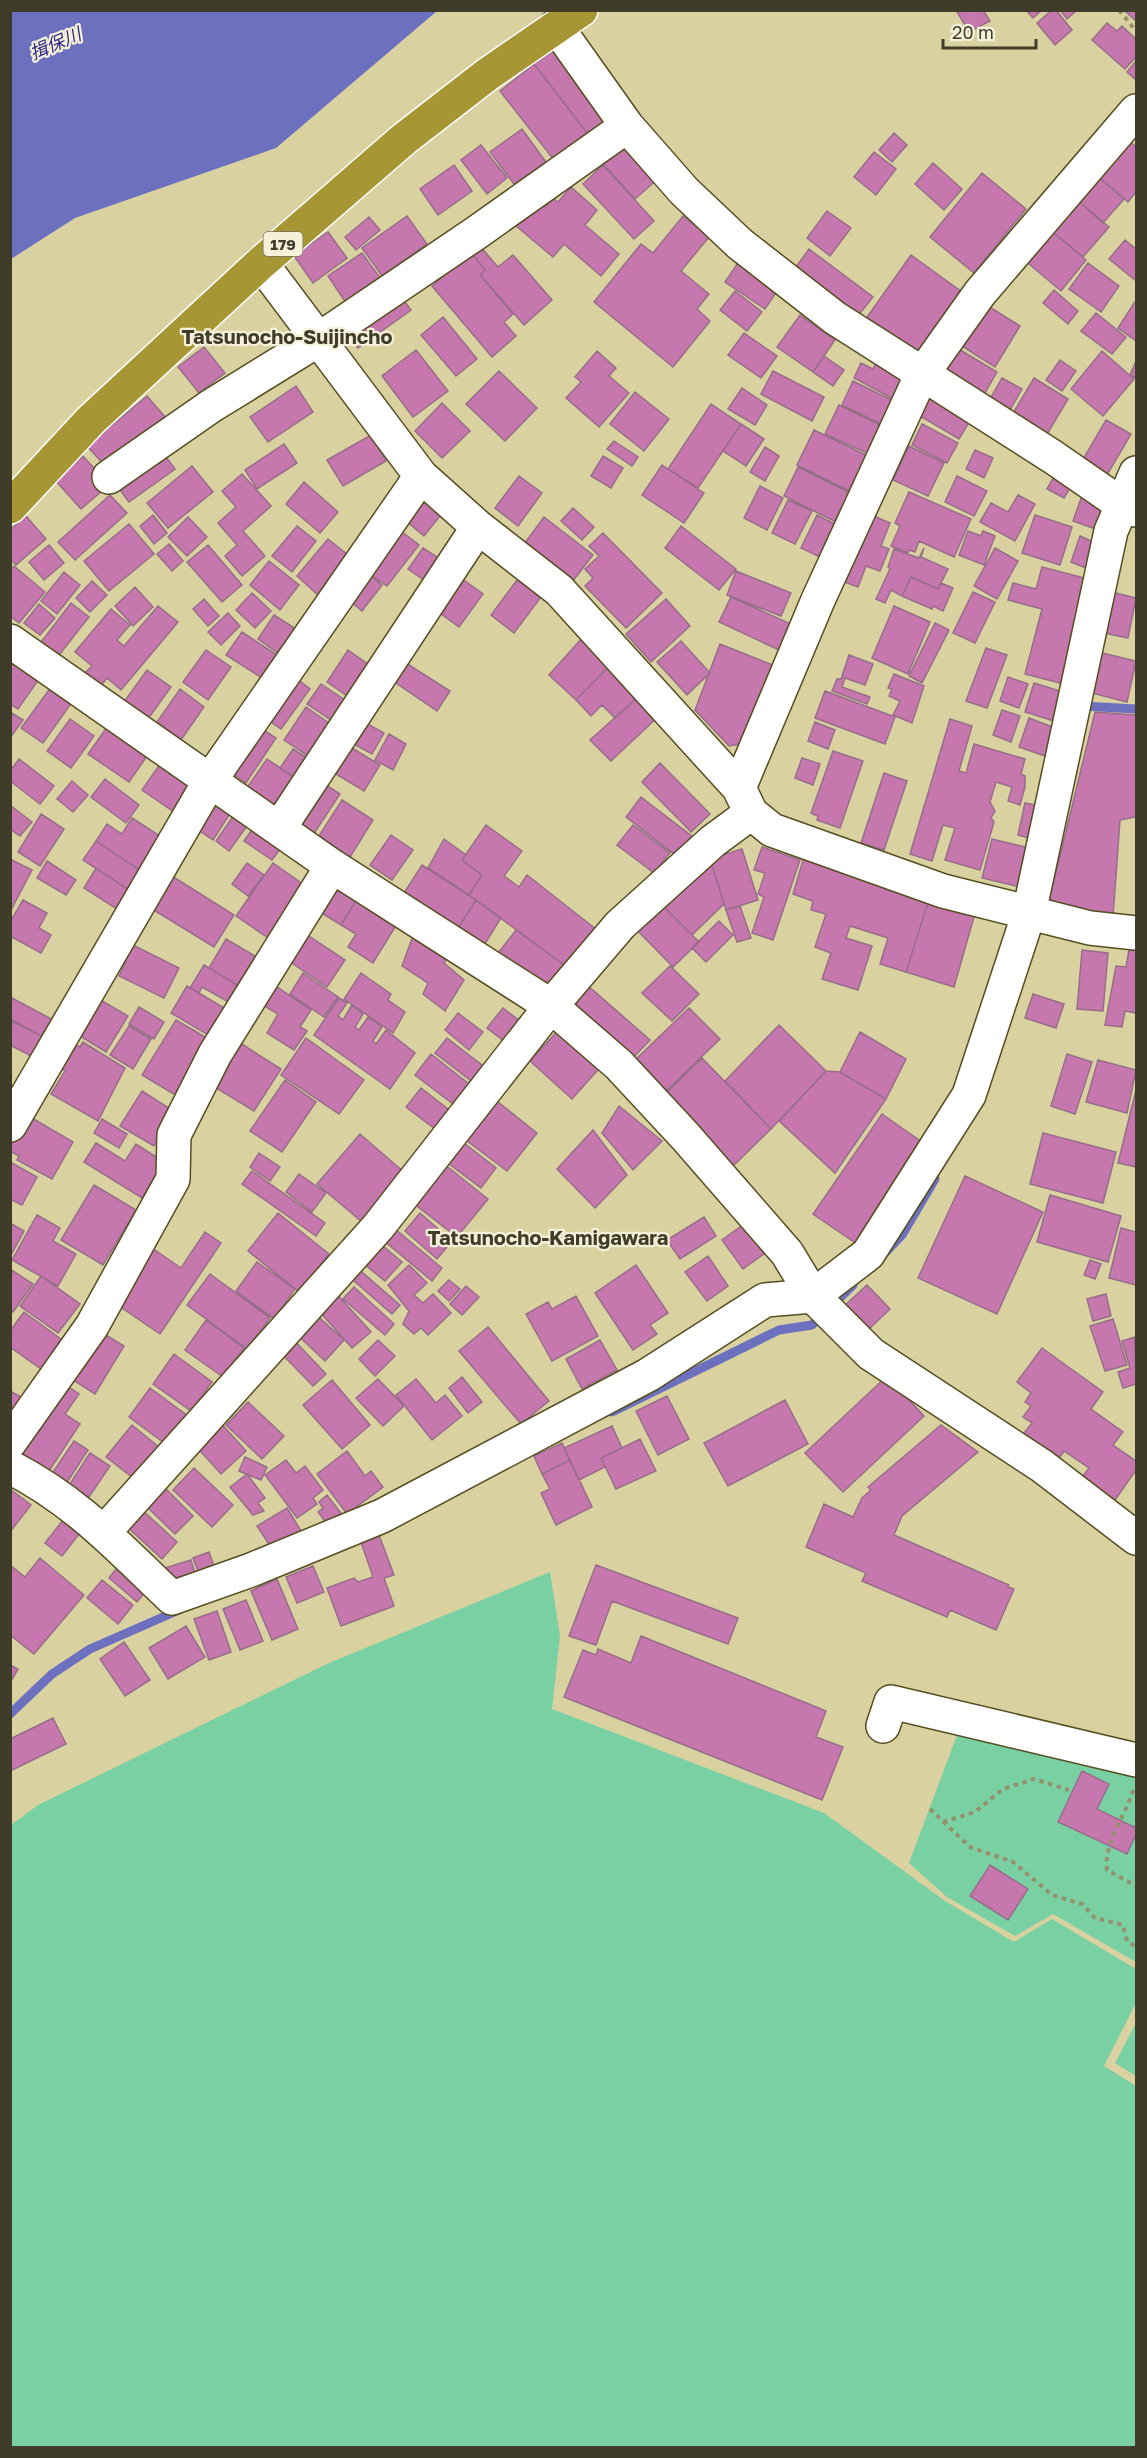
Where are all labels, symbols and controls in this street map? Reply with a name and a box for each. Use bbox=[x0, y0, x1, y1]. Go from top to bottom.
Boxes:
scale bar bbox=[943, 12, 1036, 50]
text: 20 m bbox=[952, 21, 994, 43]
water label: 揖保川 bbox=[26, 22, 86, 64]
road number: 179 bbox=[264, 232, 302, 256]
district label: Tatsunocho-Suijincho bbox=[182, 324, 392, 348]
district label: Tatsunocho-Kamigawara bbox=[428, 1225, 668, 1249]

